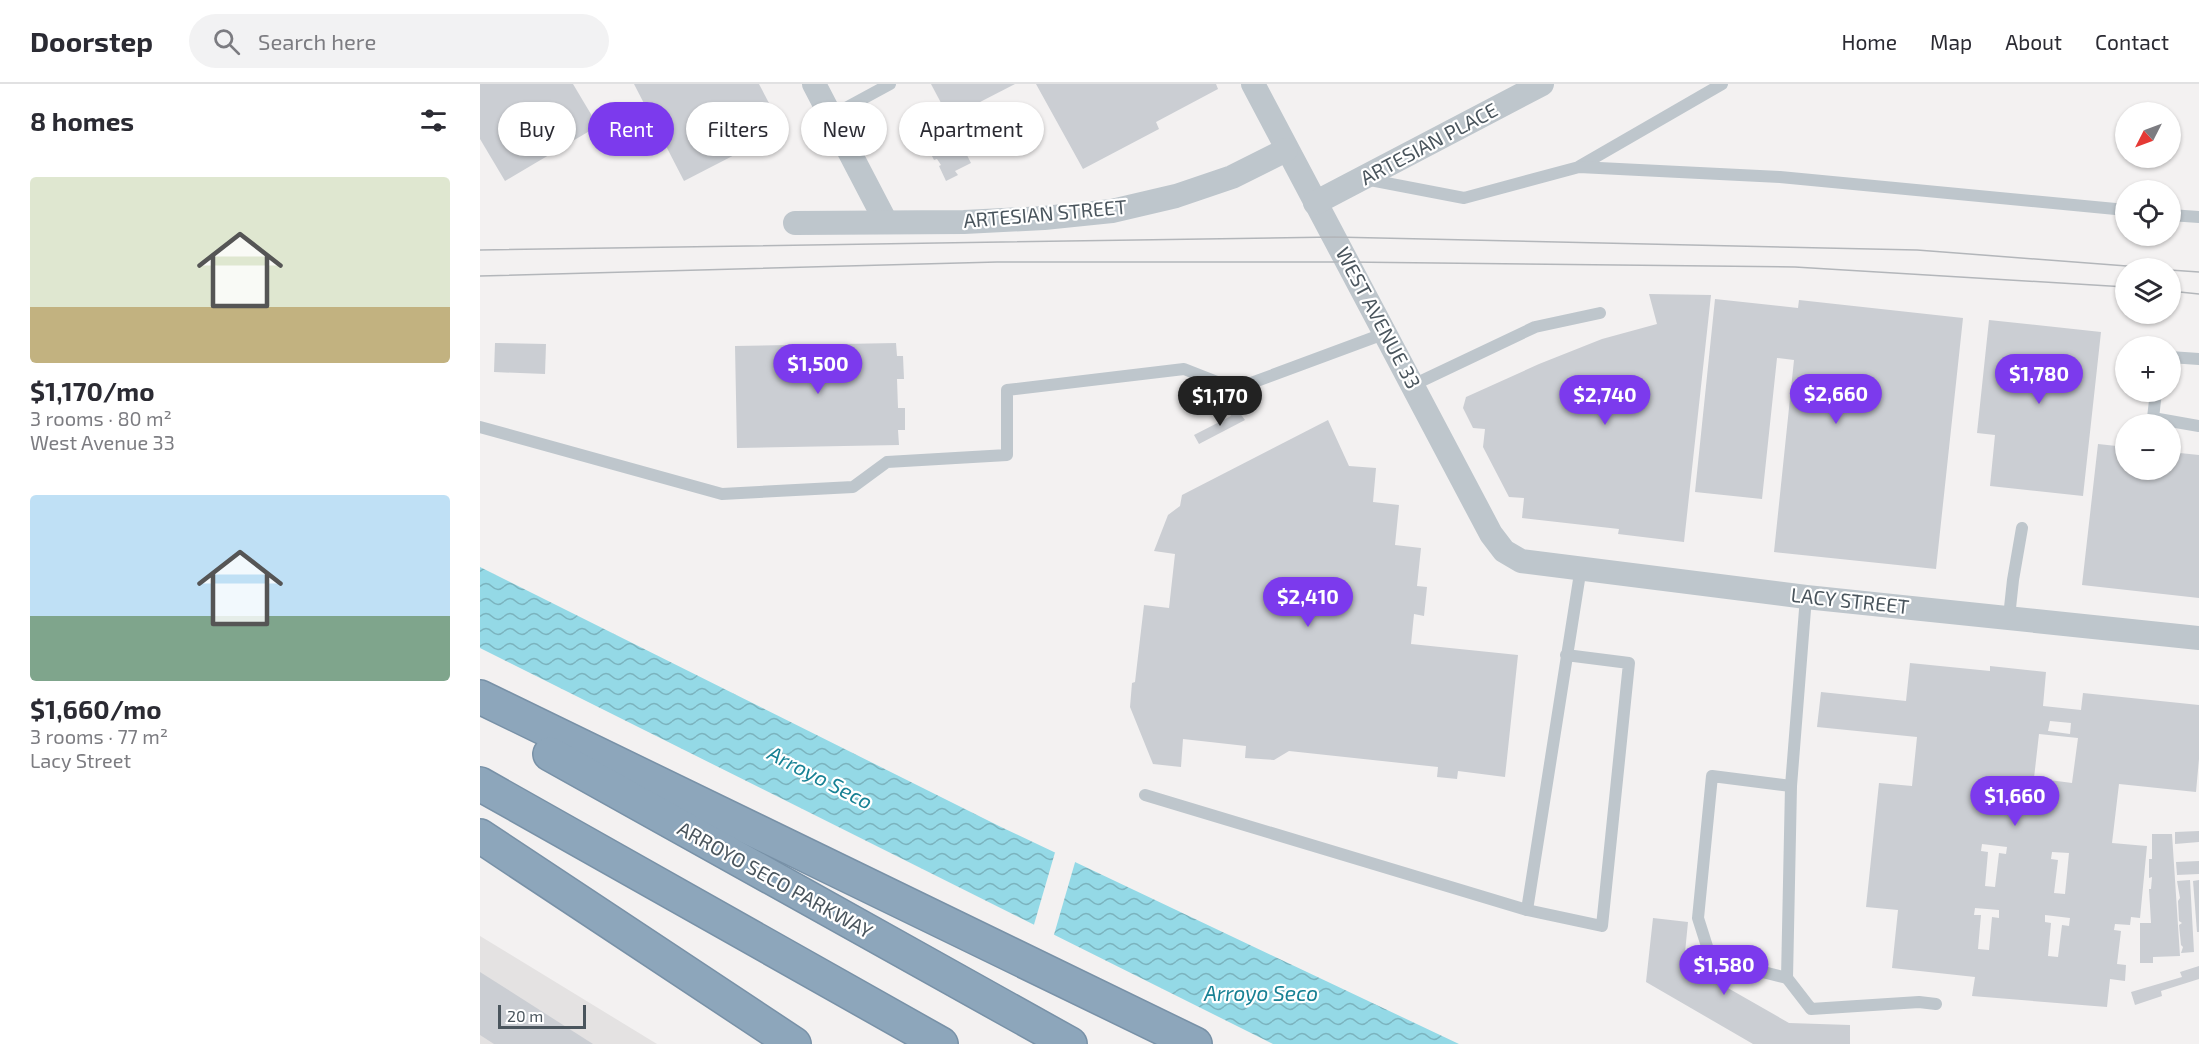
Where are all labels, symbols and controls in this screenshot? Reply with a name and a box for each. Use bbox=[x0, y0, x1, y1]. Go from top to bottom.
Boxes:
search box bbox=[189, 14, 609, 68]
text: Doorstep bbox=[30, 24, 153, 58]
icon: search bbox=[210, 25, 243, 58]
text: Search here bbox=[258, 28, 376, 54]
text: Home bbox=[1841, 29, 1897, 54]
text: Map bbox=[1930, 29, 1972, 54]
text: About bbox=[2005, 29, 2062, 54]
text: Contact bbox=[2095, 29, 2169, 54]
street label: ARTESIAN PLACE bbox=[1356, 97, 1501, 189]
chip: Buy bbox=[498, 102, 576, 156]
chip: Rent bbox=[588, 102, 674, 156]
chip: Filters bbox=[686, 102, 789, 156]
chip: New bbox=[801, 102, 887, 156]
chip: Apartment bbox=[899, 102, 1044, 156]
north arrow bbox=[2115, 102, 2181, 168]
map controls bbox=[2115, 102, 2181, 480]
icon: filters bbox=[417, 104, 450, 137]
text: 8 homes bbox=[30, 105, 134, 136]
button: locate bbox=[2115, 180, 2181, 246]
street label: ARTESIAN STREET bbox=[962, 194, 1128, 232]
icon: home bbox=[186, 216, 294, 324]
street label: WEST AVENUE 33 bbox=[1331, 243, 1426, 392]
button: layers bbox=[2115, 258, 2181, 324]
button: + bbox=[2115, 336, 2181, 402]
pin: $1,500 bbox=[769, 344, 867, 395]
text: $1,500 bbox=[787, 351, 849, 375]
pin: $1,780 bbox=[1990, 354, 2088, 405]
text: $1,780 bbox=[2009, 361, 2069, 385]
pin: $2,660 bbox=[1787, 374, 1885, 425]
text: $1,170/mo bbox=[30, 375, 155, 406]
pin: $2,740 bbox=[1556, 375, 1654, 426]
pin: $1,170 bbox=[1171, 376, 1269, 427]
text: $2,660 bbox=[1804, 381, 1868, 405]
text: $2,740 bbox=[1573, 382, 1637, 406]
text: $1,170 bbox=[1192, 383, 1248, 407]
text: 3 rooms · 80 m² bbox=[30, 406, 172, 430]
button: − bbox=[2115, 414, 2181, 480]
text: West Avenue 33 bbox=[30, 430, 175, 454]
icon: home bbox=[186, 534, 294, 642]
pin: $2,410 bbox=[1259, 577, 1357, 628]
street label: LACY STREET bbox=[1790, 582, 1911, 618]
text: $2,410 bbox=[1277, 584, 1339, 608]
text: $1,660/mo bbox=[30, 693, 161, 724]
text: 3 rooms · 77 m² bbox=[30, 724, 168, 748]
water label: Arroyo Seco bbox=[763, 739, 877, 815]
text: Lacy Street bbox=[30, 748, 131, 772]
pin: $1,660 bbox=[1966, 776, 2064, 827]
text: $1,660 bbox=[1984, 783, 2046, 807]
street label: ARROYO SECO PARKWAY bbox=[674, 815, 878, 943]
pin: $1,580 bbox=[1675, 945, 1773, 996]
text: $1,580 bbox=[1693, 952, 1755, 976]
water label: Arroyo Seco bbox=[1203, 980, 1318, 1006]
scale bar bbox=[498, 1002, 586, 1030]
text: 20 m bbox=[507, 1006, 543, 1025]

